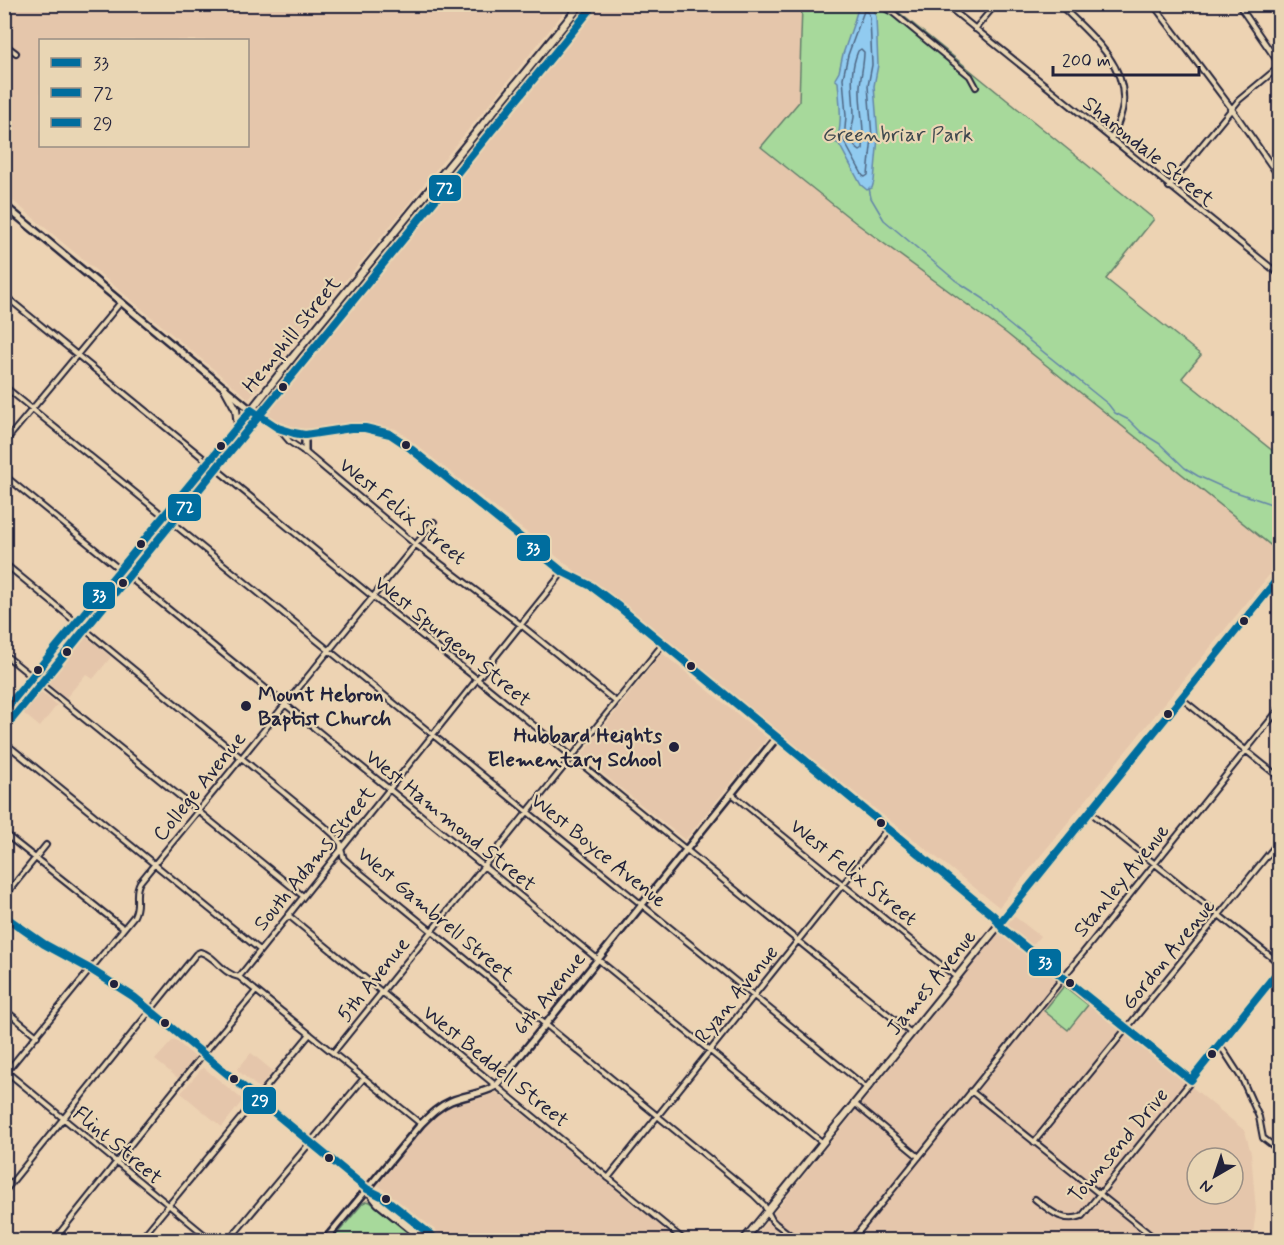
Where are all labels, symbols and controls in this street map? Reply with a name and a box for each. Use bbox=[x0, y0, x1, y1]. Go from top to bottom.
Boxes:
legend bbox=[39, 39, 249, 147]
scale bar bbox=[1053, 39, 1198, 77]
text: 200 m bbox=[1062, 49, 1111, 73]
text: 33 bbox=[93, 52, 109, 76]
text: 72 bbox=[93, 82, 113, 106]
street label: Sharondale Street bbox=[1077, 90, 1221, 214]
text: 29 bbox=[93, 112, 113, 136]
park label: Greenbriar Park bbox=[823, 121, 973, 149]
line badge: 72 bbox=[428, 174, 462, 202]
text: 72 bbox=[436, 179, 454, 200]
street label: Hemphill Street bbox=[236, 270, 348, 399]
unlabelled marker bbox=[277, 381, 289, 393]
unlabelled marker bbox=[400, 439, 412, 451]
unlabelled marker bbox=[215, 440, 227, 452]
street label: West Felix Street bbox=[333, 452, 472, 572]
line badge: 72 bbox=[167, 493, 202, 522]
text: 72 bbox=[176, 498, 194, 519]
line badge: 33 bbox=[516, 534, 551, 562]
unlabelled marker bbox=[135, 538, 147, 550]
text: 33 bbox=[526, 539, 540, 560]
street label: West Spurgeon Street bbox=[368, 570, 537, 714]
unlabelled marker bbox=[117, 577, 129, 589]
line badge: 33 bbox=[82, 581, 116, 610]
text: 33 bbox=[92, 586, 106, 607]
unlabelled marker bbox=[1238, 615, 1250, 627]
unlabelled marker bbox=[61, 646, 73, 658]
unlabelled marker bbox=[685, 660, 697, 672]
unlabelled marker bbox=[32, 664, 44, 676]
place label: Mount Hebron Baptist Church bbox=[258, 681, 392, 733]
marker: Mount Hebron Baptist Church bbox=[239, 699, 253, 713]
unlabelled marker bbox=[1162, 708, 1174, 720]
place label: Hubbard Heights Elementary School bbox=[487, 722, 663, 774]
street label: College Avenue bbox=[147, 726, 253, 847]
marker: Hubbard Heights Elementary School bbox=[667, 740, 681, 754]
street label: West Hammond Street bbox=[359, 743, 542, 898]
street label: South Adams Street bbox=[248, 780, 382, 937]
street label: West Boyce Avenue bbox=[525, 787, 672, 914]
street label: West Felix Street bbox=[784, 813, 923, 933]
unlabelled marker bbox=[875, 817, 887, 829]
street label: Stanley Avenue bbox=[1067, 818, 1176, 943]
street label: West Gambrell Street bbox=[351, 841, 520, 989]
street label: Gordon Avenue bbox=[1115, 893, 1222, 1016]
street label: James Avenue bbox=[880, 924, 983, 1041]
street label: 5th Avenue bbox=[331, 931, 417, 1028]
street label: Ryan Avenue bbox=[688, 940, 785, 1050]
street label: 6th Avenue bbox=[507, 946, 592, 1041]
line badge: 33 bbox=[1028, 948, 1062, 977]
text: 33 bbox=[1038, 953, 1052, 974]
unlabelled marker bbox=[1064, 977, 1076, 989]
unlabelled marker bbox=[108, 978, 120, 990]
street label: West Beddell Street bbox=[416, 999, 574, 1135]
unlabelled marker bbox=[159, 1017, 171, 1029]
unlabelled marker bbox=[1206, 1048, 1218, 1060]
unlabelled marker bbox=[228, 1073, 240, 1085]
street label: Townsend Drive bbox=[1062, 1082, 1175, 1209]
line badge: 29 bbox=[242, 1086, 277, 1115]
text: 29 bbox=[251, 1091, 269, 1112]
street label: Flint Street bbox=[67, 1100, 168, 1191]
north arrow bbox=[1185, 1146, 1245, 1206]
unlabelled marker bbox=[323, 1152, 335, 1164]
text: N bbox=[1196, 1175, 1217, 1198]
unlabelled marker bbox=[380, 1193, 392, 1205]

